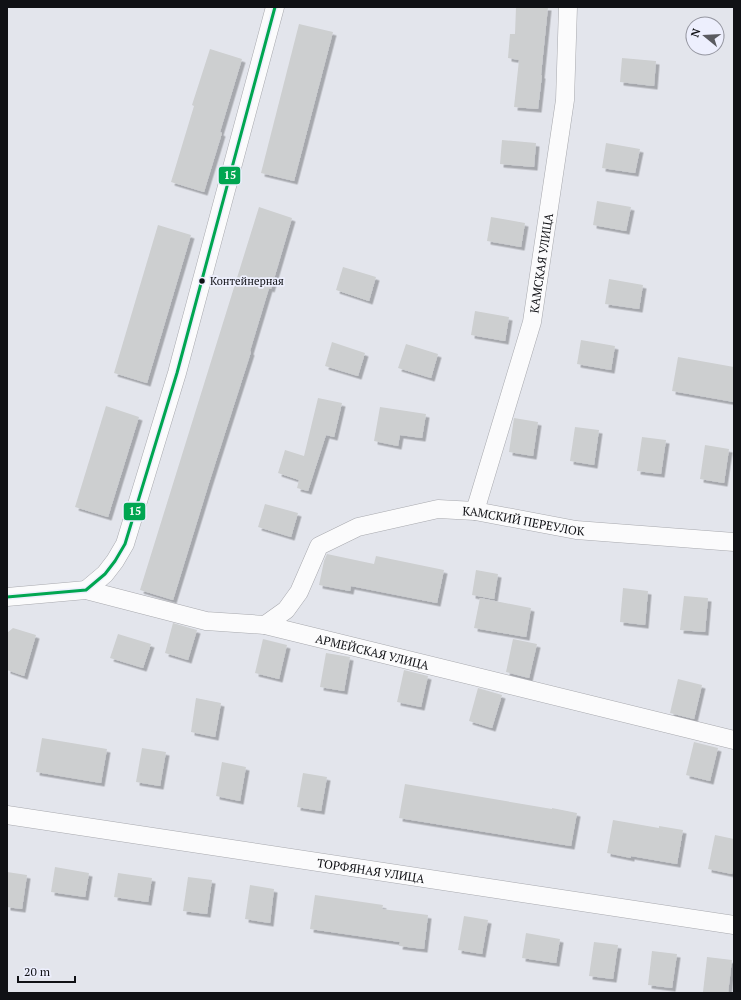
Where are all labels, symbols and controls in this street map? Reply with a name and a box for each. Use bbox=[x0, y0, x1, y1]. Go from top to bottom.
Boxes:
north arrow bbox=[685, 16, 725, 56]
text: N bbox=[688, 26, 704, 39]
line badge: 15 bbox=[218, 166, 241, 185]
text: 15 bbox=[224, 168, 236, 182]
street label: КАМСКАЯ УЛИЦА bbox=[526, 211, 556, 314]
place label: Контейнерная bbox=[210, 274, 284, 288]
marker: Контейнерная bbox=[197, 276, 207, 286]
line badge: 15 bbox=[123, 502, 146, 521]
street label: КАМСКИЙ ПЕРЕУЛОК bbox=[462, 503, 585, 538]
text: 15 bbox=[129, 504, 141, 518]
street label: АРМЕЙСКАЯ УЛИЦА bbox=[314, 630, 432, 673]
street label: ТОРФЯНАЯ УЛИЦА bbox=[316, 855, 426, 886]
scale bar bbox=[18, 958, 75, 984]
text: 20 m bbox=[24, 964, 51, 979]

